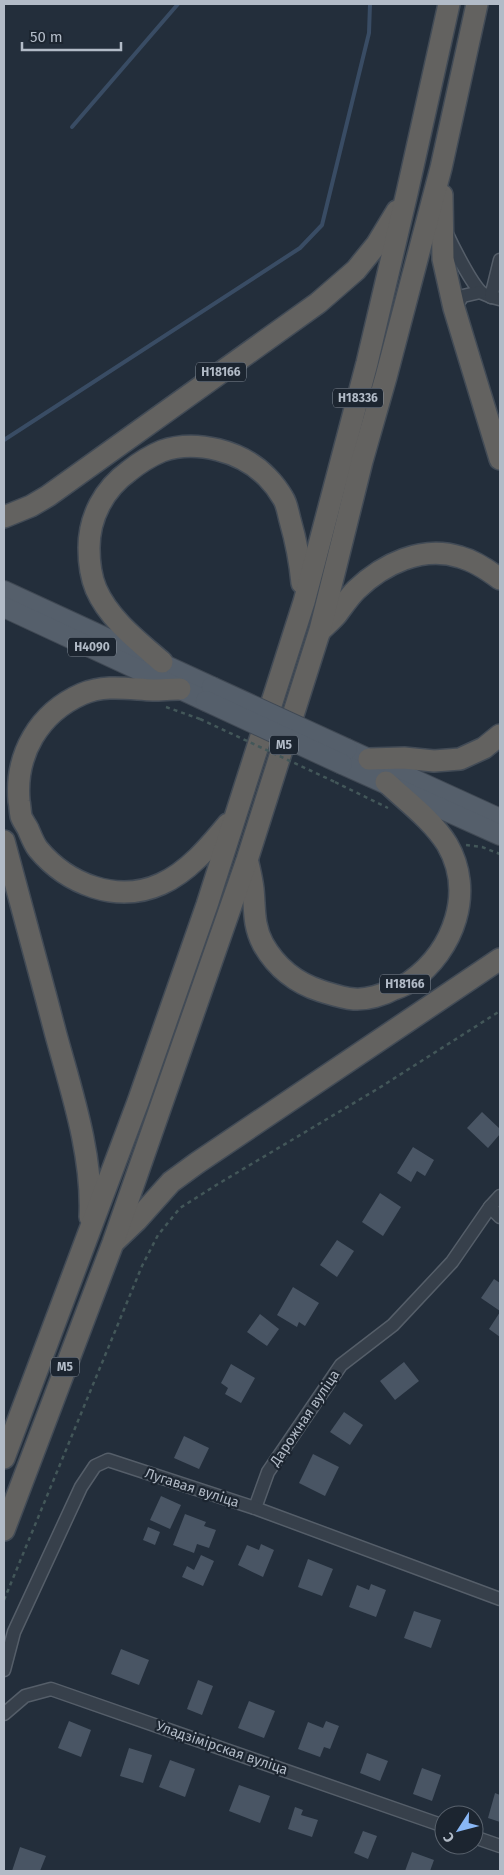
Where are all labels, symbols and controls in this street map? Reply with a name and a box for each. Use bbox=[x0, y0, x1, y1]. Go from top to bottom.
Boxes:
scale bar bbox=[22, 20, 121, 52]
text: 50 m bbox=[30, 28, 63, 46]
road number: Н18166 bbox=[196, 362, 246, 382]
road number: Н18336 bbox=[333, 388, 383, 408]
road number: Н4090 bbox=[68, 638, 116, 656]
road number: М5 bbox=[270, 736, 298, 754]
road number: Н18166 bbox=[380, 974, 430, 994]
road number: М5 bbox=[51, 1358, 79, 1376]
street label: Дарожная вуліца bbox=[266, 1367, 343, 1470]
street label: Лугавая вуліца bbox=[143, 1465, 241, 1511]
street label: Уладзімірская вуліца bbox=[154, 1717, 290, 1779]
north arrow bbox=[434, 1805, 484, 1855]
text: С bbox=[440, 1829, 458, 1846]

